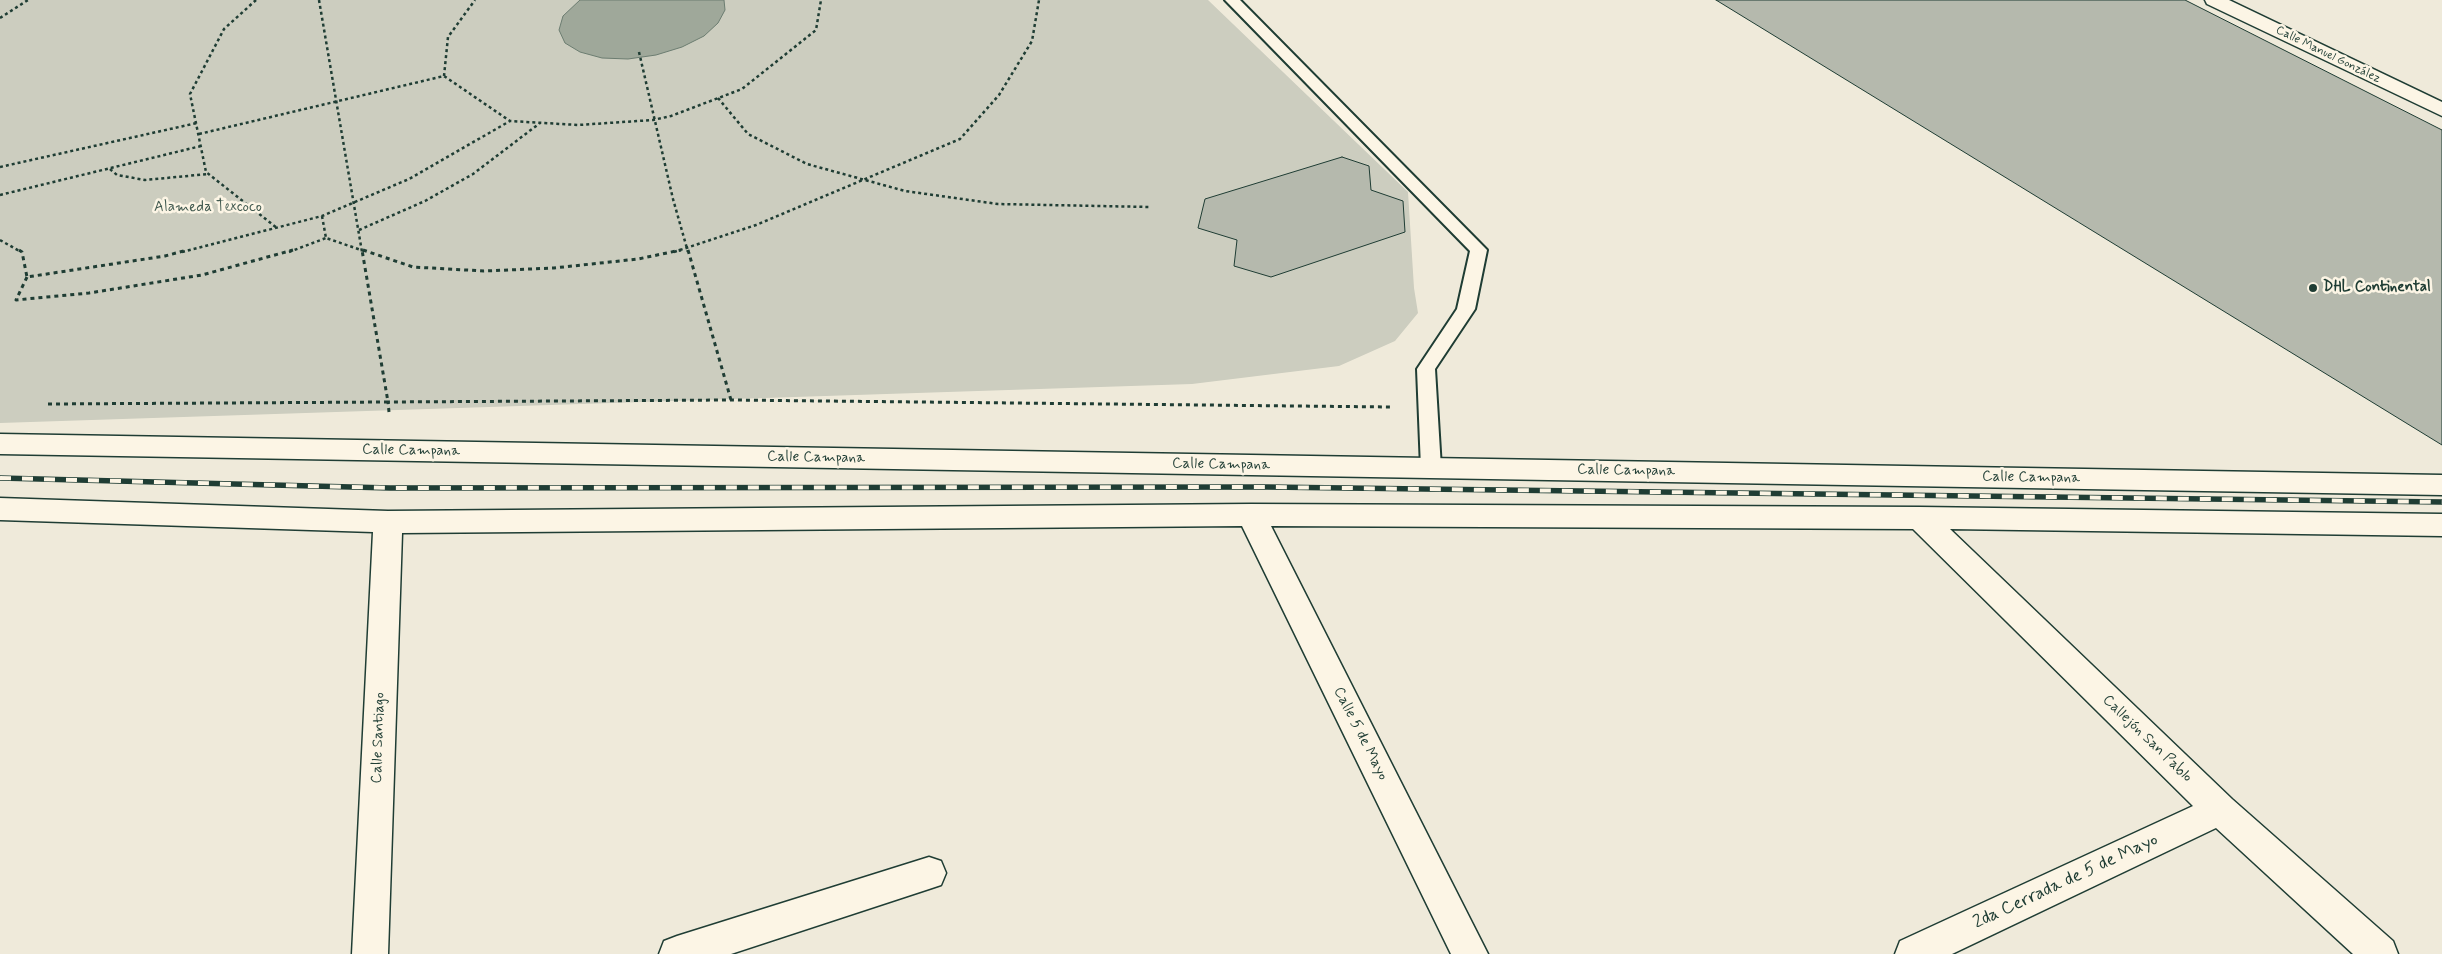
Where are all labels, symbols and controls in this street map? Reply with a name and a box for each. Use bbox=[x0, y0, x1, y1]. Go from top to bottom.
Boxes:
street label: Calle Manuel González bbox=[2273, 23, 2383, 87]
park label: Alameda Texcoco bbox=[154, 199, 262, 217]
place label: DHL Continental bbox=[2323, 279, 2431, 297]
marker: DHL Continental bbox=[2307, 282, 2319, 294]
street label: Calle Campana bbox=[362, 441, 460, 461]
street label: Calle Campana bbox=[767, 448, 865, 468]
street label: Calle Campana bbox=[1172, 455, 1270, 475]
street label: Calle Campana bbox=[1577, 461, 1675, 481]
street label: Calle Campana bbox=[1982, 468, 2080, 488]
street label: Calle 5 de Mayo bbox=[1329, 684, 1391, 784]
street label: Calle Santiago bbox=[368, 692, 390, 784]
street label: Callejón San Pablo bbox=[2098, 692, 2196, 786]
street label: 2da Cerrada de 5 de Mayo bbox=[1970, 830, 2162, 934]

